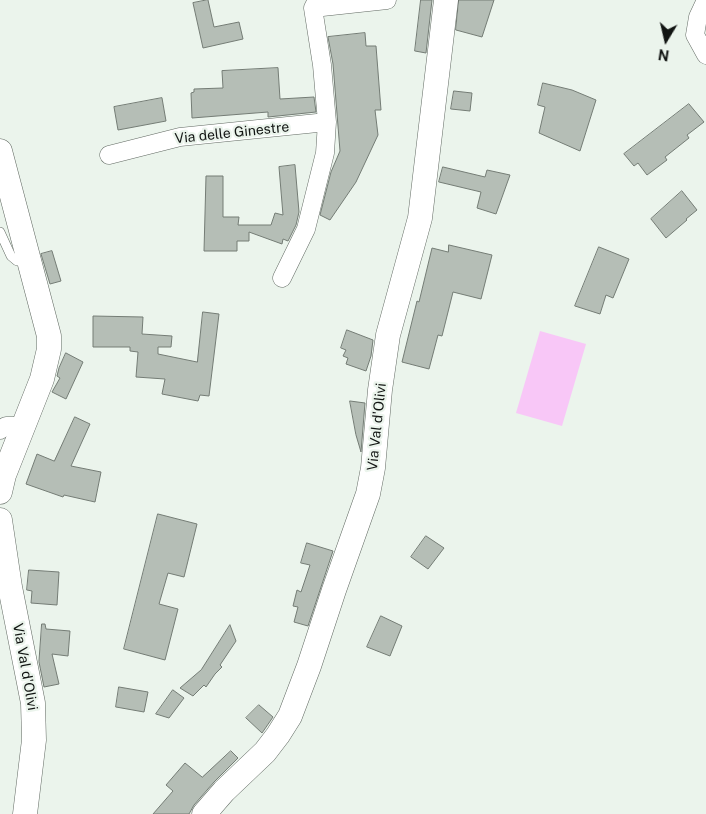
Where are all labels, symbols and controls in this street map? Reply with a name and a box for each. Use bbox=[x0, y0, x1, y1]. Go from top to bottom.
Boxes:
north arrow bbox=[641, 15, 691, 65]
text: N bbox=[657, 46, 670, 64]
street label: Via delle Ginestre bbox=[174, 119, 290, 147]
street label: Via Val d'Olivi bbox=[364, 382, 390, 472]
street label: Via Val d'Olivi bbox=[9, 622, 41, 712]

